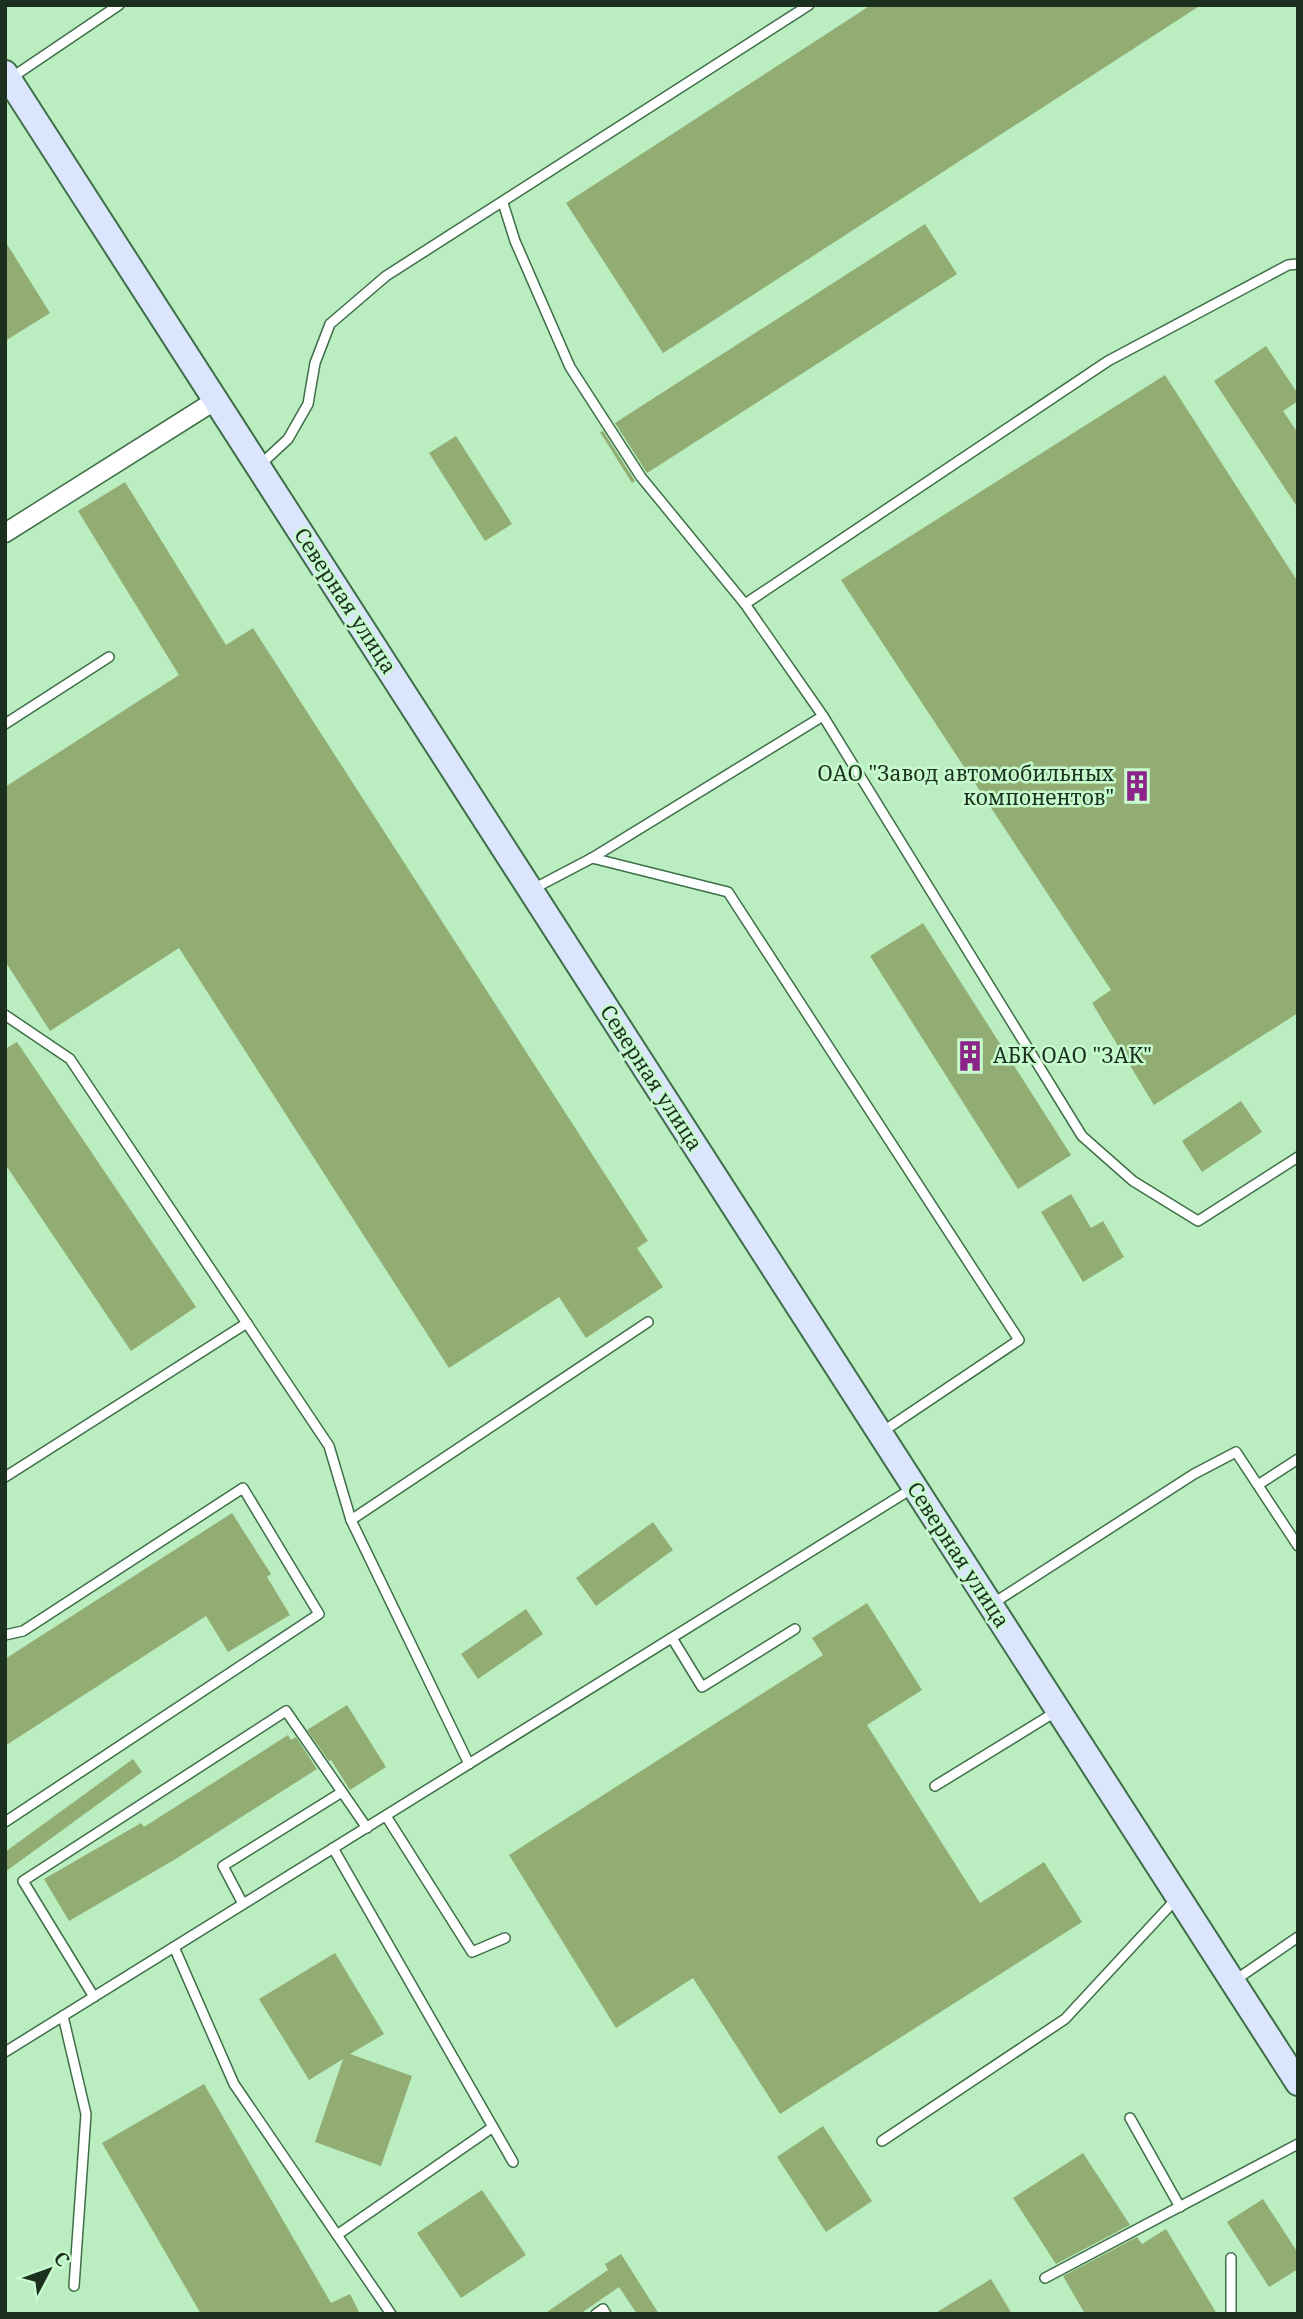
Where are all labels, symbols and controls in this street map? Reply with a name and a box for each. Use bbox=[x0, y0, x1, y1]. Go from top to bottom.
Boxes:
street label: Северная улица bbox=[288, 522, 404, 679]
place label: ОАО "Завод автомобильных компонентов" bbox=[817, 759, 1115, 811]
building icon: ОАО "Завод автомобильных компонентов" bbox=[1120, 769, 1154, 803]
street label: Северная улица bbox=[594, 999, 710, 1156]
building icon: АБК ОАО "ЗАК" bbox=[953, 1039, 987, 1073]
place label: АБК ОАО "ЗАК" bbox=[993, 1041, 1152, 1069]
street label: Северная улица bbox=[901, 1476, 1017, 1633]
north arrow bbox=[14, 2235, 84, 2305]
text: С bbox=[48, 2246, 76, 2272]

